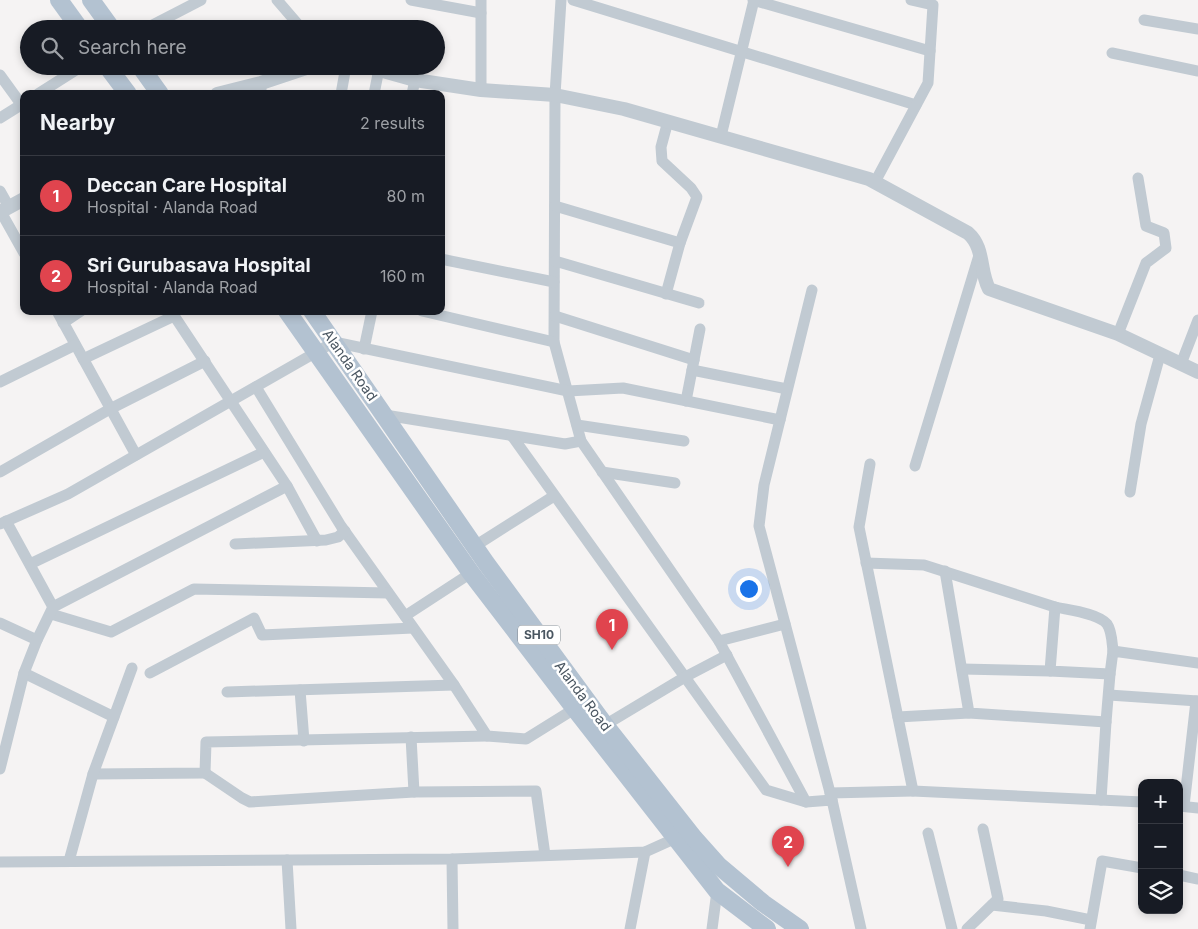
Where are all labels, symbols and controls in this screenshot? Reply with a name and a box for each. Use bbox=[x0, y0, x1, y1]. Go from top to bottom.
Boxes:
search box bbox=[20, 20, 445, 75]
icon: search bbox=[38, 34, 66, 62]
text: Search here bbox=[78, 36, 187, 59]
text: Nearby bbox=[40, 110, 115, 135]
text: 2 results bbox=[360, 113, 425, 133]
text: Deccan Care Hospital bbox=[87, 174, 287, 197]
text: 1 bbox=[53, 186, 59, 206]
text: 80 m bbox=[386, 186, 425, 206]
text: Hospital · Alanda Road bbox=[87, 197, 258, 217]
text: Sri Gurubasava Hospital bbox=[87, 254, 311, 277]
text: 2 bbox=[51, 266, 61, 286]
text: 160 m bbox=[380, 266, 425, 286]
text: Hospital · Alanda Road bbox=[87, 277, 258, 297]
street label: Alanda Road bbox=[320, 326, 381, 404]
your location bbox=[736, 576, 762, 602]
pin: 1 bbox=[596, 609, 628, 650]
road number: SH10 bbox=[518, 626, 560, 644]
street label: Alanda Road bbox=[552, 657, 615, 734]
map controls bbox=[1138, 779, 1183, 914]
button: + bbox=[1138, 779, 1183, 824]
button: − bbox=[1138, 824, 1183, 869]
pin: 2 bbox=[772, 826, 804, 867]
button: layers bbox=[1138, 869, 1183, 914]

